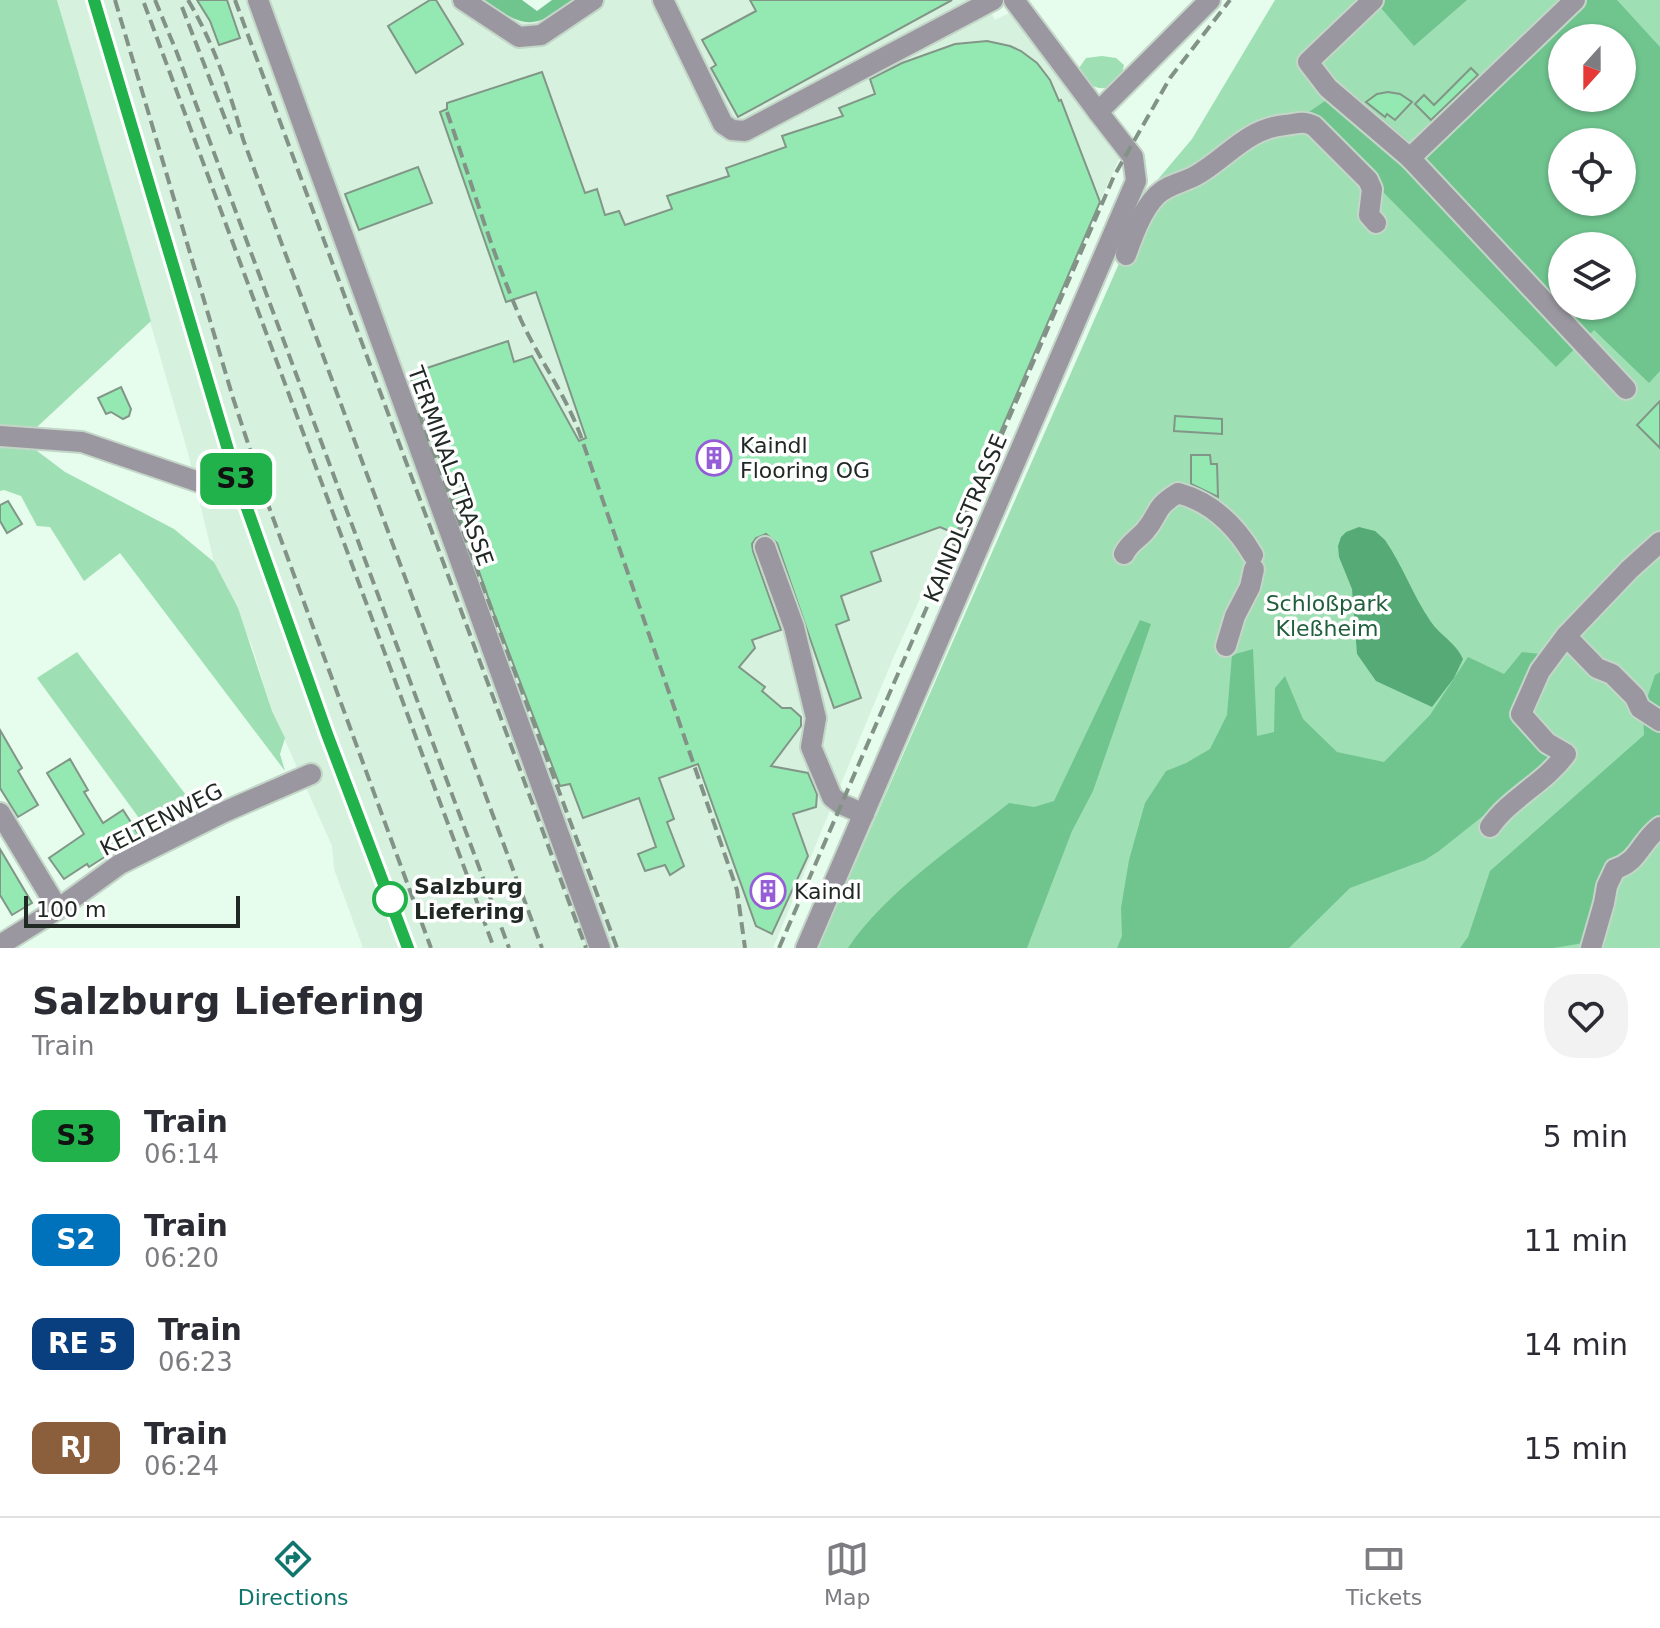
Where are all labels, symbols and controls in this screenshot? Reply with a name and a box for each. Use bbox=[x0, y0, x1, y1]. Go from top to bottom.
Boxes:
north arrow bbox=[1548, 24, 1636, 112]
map controls bbox=[1548, 24, 1636, 320]
button: locate bbox=[1548, 128, 1636, 216]
button: layers bbox=[1548, 232, 1636, 320]
street label: TERMINALSTRASSE bbox=[402, 362, 498, 569]
street label: KAINDLSTRASSE bbox=[919, 431, 1012, 606]
place label: Kaindl Flooring OG bbox=[740, 433, 870, 483]
building icon: Kaindl Flooring OG bbox=[695, 439, 733, 477]
line badge: S3 bbox=[200, 453, 272, 505]
text: S3 bbox=[216, 462, 256, 495]
park label: Schloßpark Kleßheim bbox=[1266, 591, 1389, 641]
street label: KELTENWEG bbox=[96, 778, 227, 861]
building icon: Kaindl bbox=[749, 872, 787, 910]
place label: Salzburg Liefering bbox=[414, 874, 525, 924]
place label: Kaindl bbox=[794, 879, 862, 904]
marker: Salzburg Liefering bbox=[373, 882, 407, 916]
scale bar bbox=[24, 892, 240, 928]
text: 100 m bbox=[36, 897, 106, 922]
button: heart bbox=[1544, 974, 1628, 1058]
text: Salzburg Liefering bbox=[32, 979, 425, 1023]
text: Train bbox=[32, 1031, 94, 1061]
text: Train bbox=[144, 1104, 228, 1139]
text: S3 bbox=[56, 1119, 96, 1152]
text: 5 min bbox=[1543, 1119, 1628, 1154]
text: 06:14 bbox=[144, 1139, 219, 1169]
text: Train bbox=[144, 1208, 228, 1243]
text: S2 bbox=[56, 1223, 96, 1256]
text: 11 min bbox=[1524, 1223, 1628, 1258]
text: 06:20 bbox=[144, 1243, 219, 1273]
text: Train bbox=[158, 1312, 242, 1347]
text: RE 5 bbox=[48, 1327, 118, 1360]
text: 14 min bbox=[1524, 1327, 1628, 1362]
text: 06:23 bbox=[158, 1347, 233, 1377]
text: Train bbox=[144, 1416, 228, 1451]
text: RJ bbox=[60, 1431, 92, 1464]
text: 15 min bbox=[1524, 1431, 1628, 1466]
text: 06:24 bbox=[144, 1451, 219, 1481]
tab: Directions bbox=[238, 1537, 349, 1610]
tab: Map bbox=[824, 1537, 870, 1610]
tab: Tickets bbox=[1346, 1537, 1422, 1610]

